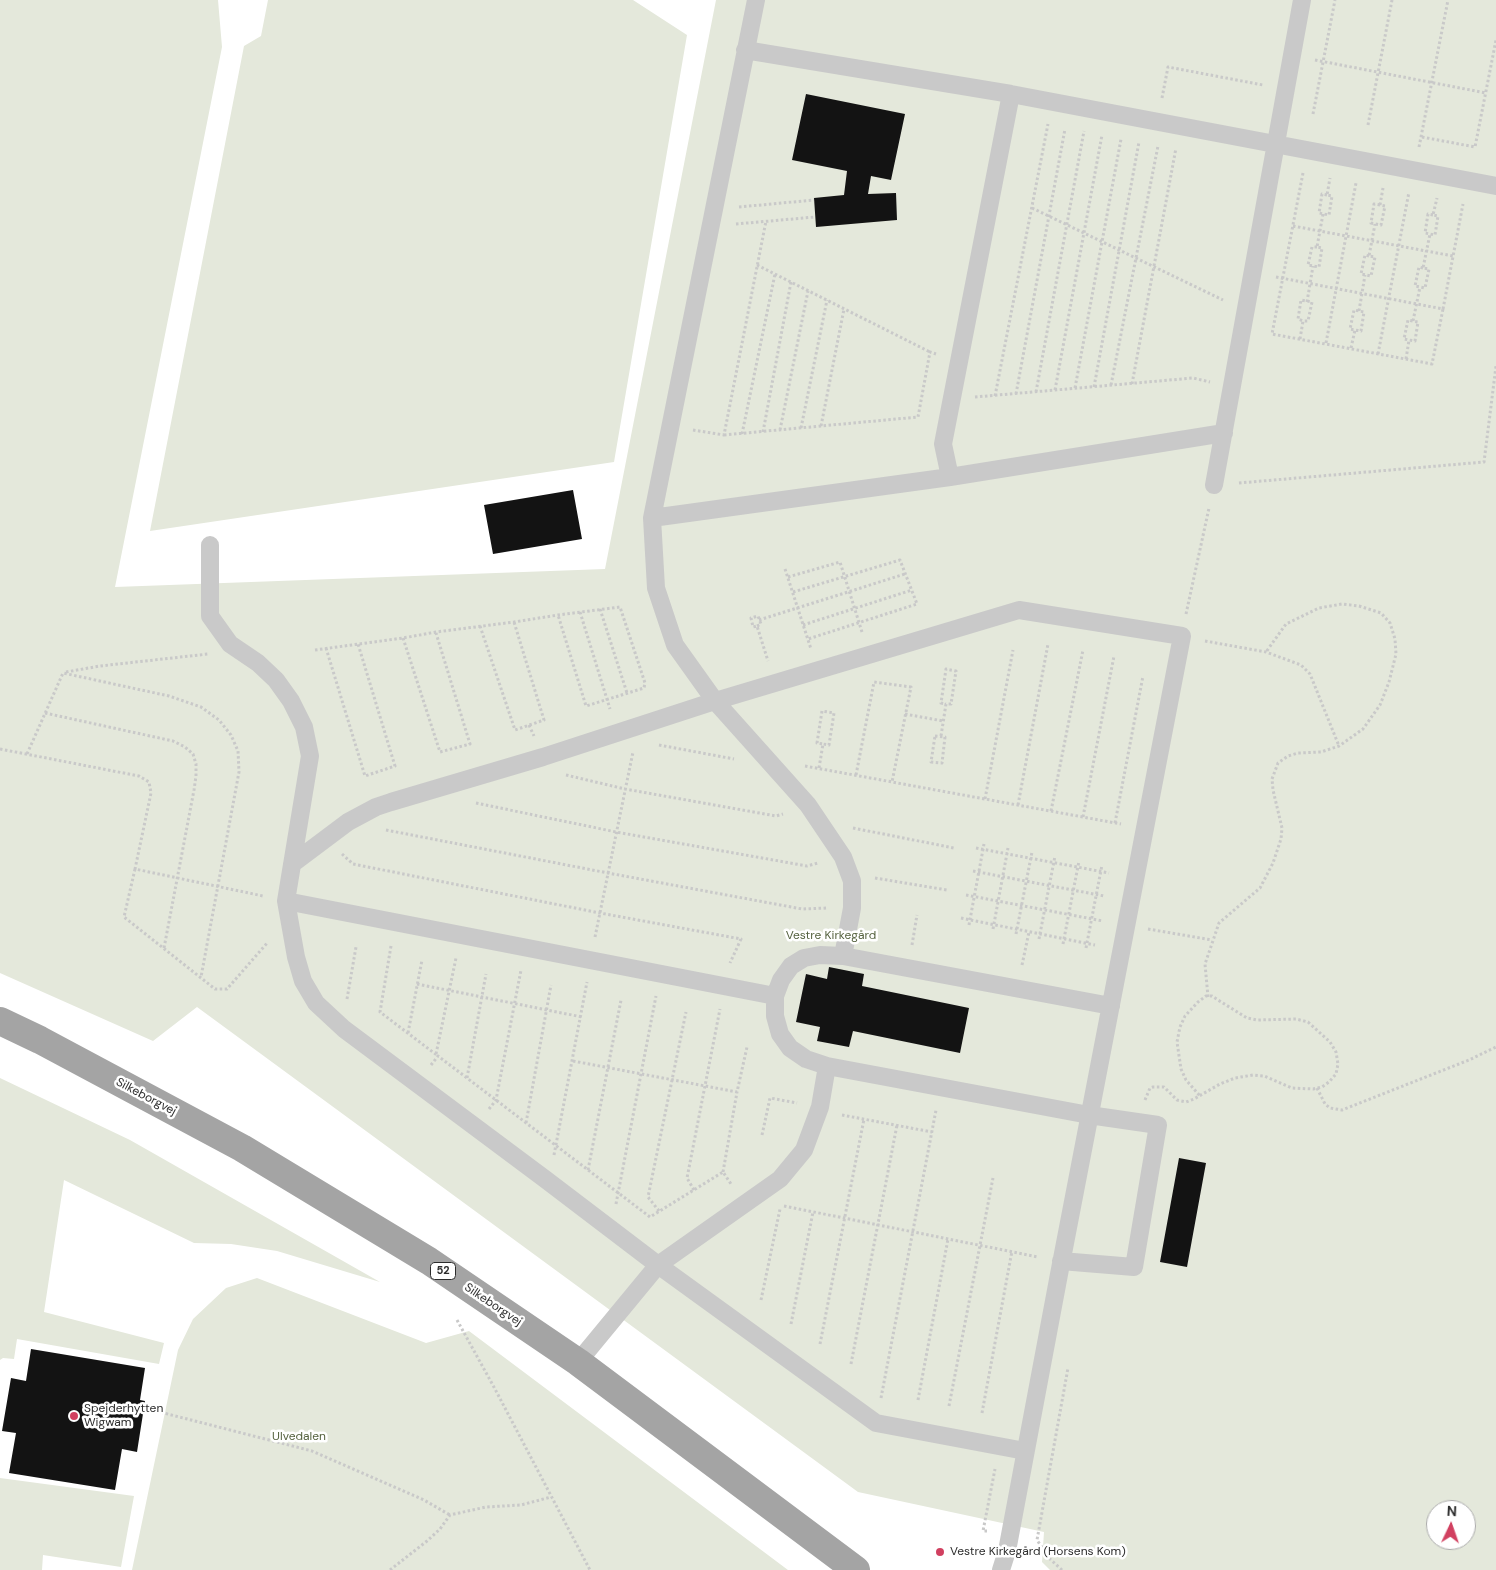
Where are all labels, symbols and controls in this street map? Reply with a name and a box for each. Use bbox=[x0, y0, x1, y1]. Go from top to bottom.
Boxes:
park label: Vestre Kirkegård bbox=[786, 929, 876, 943]
street label: Silkeborgvej bbox=[113, 1075, 179, 1119]
road number: 52 bbox=[430, 1262, 456, 1280]
street label: Silkeborgvej bbox=[461, 1280, 525, 1330]
place label: Spejderhytten Wigwam bbox=[84, 1402, 163, 1430]
marker: Spejderhytten Wigwam bbox=[68, 1410, 80, 1422]
park label: Ulvedalen bbox=[272, 1430, 326, 1444]
north arrow bbox=[1426, 1500, 1476, 1550]
text: N bbox=[1446, 1502, 1457, 1520]
place label: Vestre Kirkegård (Horsens Kom) bbox=[950, 1545, 1126, 1559]
marker: Vestre Kirkegård (Horsens Kom) bbox=[934, 1546, 946, 1558]

